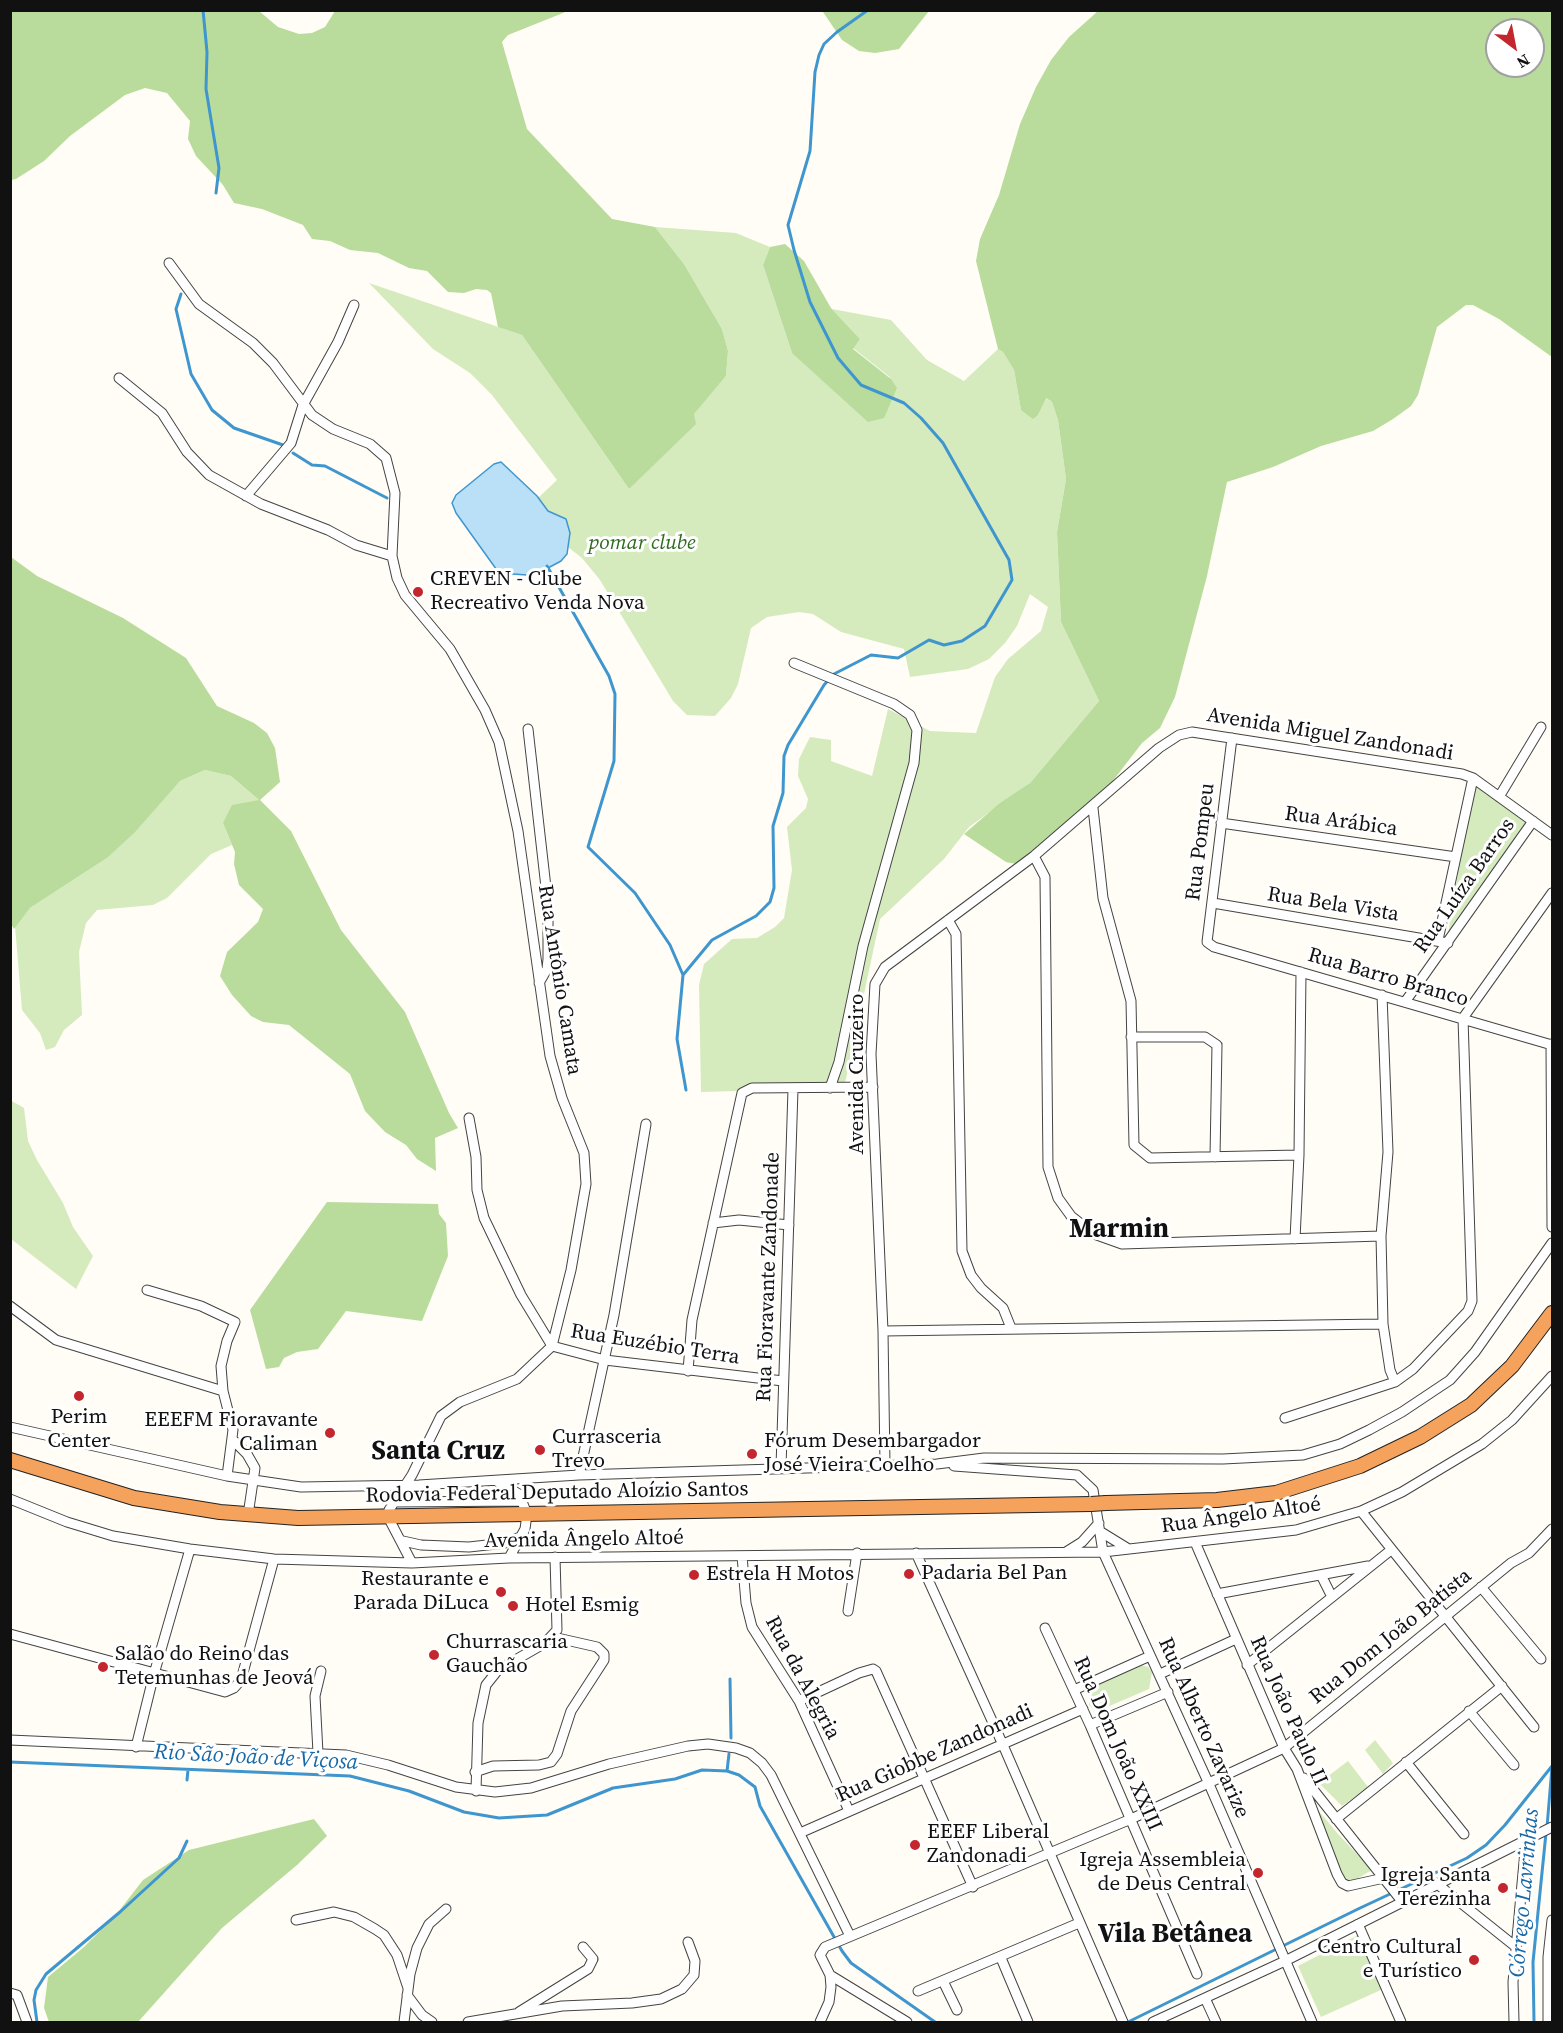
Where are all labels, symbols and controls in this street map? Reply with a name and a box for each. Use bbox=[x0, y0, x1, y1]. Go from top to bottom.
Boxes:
north arrow bbox=[1485, 18, 1545, 78]
text: N bbox=[1513, 49, 1534, 74]
park label: pomar clube bbox=[588, 531, 696, 557]
place label: CREVEN - Clube Recreativo Venda Nova bbox=[430, 567, 645, 617]
marker: CREVEN - Clube Recreativo Venda Nova bbox=[411, 585, 425, 599]
street label: Avenida Miguel Zandonadi bbox=[1205, 703, 1455, 767]
street label: Rua Pompeu bbox=[1181, 782, 1221, 902]
street label: Rua Arábica bbox=[1283, 802, 1399, 842]
street label: Rua Luíza Barros bbox=[1409, 814, 1521, 958]
street label: Rua Bela Vista bbox=[1265, 882, 1401, 928]
street label: Rua Antônio Camata bbox=[531, 883, 587, 1077]
street label: Rua Barro Branco bbox=[1305, 943, 1471, 1013]
street label: Avenida Cruzeiro bbox=[845, 994, 871, 1154]
street label: Rua Fioravante Zandonade bbox=[752, 1152, 786, 1402]
district label: Marmin bbox=[1069, 1214, 1169, 1246]
street label: Rua Euzébio Terra bbox=[569, 1319, 741, 1371]
marker: Perim Center bbox=[72, 1389, 86, 1403]
place label: Perim Center bbox=[48, 1405, 110, 1455]
place label: EEEFM Fioravante Caliman bbox=[144, 1408, 318, 1458]
place label: Currasceria Trevo bbox=[552, 1425, 661, 1475]
marker: EEEFM Fioravante Caliman bbox=[323, 1426, 337, 1440]
place label: Fórum Desembargador José Vieira Coelho bbox=[764, 1429, 981, 1479]
district label: Santa Cruz bbox=[371, 1436, 505, 1468]
marker: Currasceria Trevo bbox=[533, 1443, 547, 1457]
marker: Fórum Desembargador José Vieira Coelho bbox=[745, 1447, 759, 1461]
street label: Rodovia Federal Deputado Aloízio Santos bbox=[365, 1477, 749, 1509]
street label: Rua Ângelo Altoé bbox=[1160, 1492, 1322, 1540]
street label: Avenida Ângelo Altoé bbox=[484, 1526, 684, 1554]
place label: Padaria Bel Pan bbox=[921, 1561, 1068, 1587]
place label: Estrela H Motos bbox=[706, 1562, 854, 1588]
street label: Rua Dom João Batista bbox=[1305, 1564, 1477, 1710]
place label: Restaurante e Parada DiLuca bbox=[353, 1567, 489, 1617]
marker: Padaria Bel Pan bbox=[902, 1567, 916, 1581]
marker: Estrela H Motos bbox=[687, 1568, 701, 1582]
marker: Restaurante e Parada DiLuca bbox=[494, 1585, 508, 1599]
place label: Hotel Esmig bbox=[525, 1593, 639, 1619]
marker: Hotel Esmig bbox=[506, 1599, 520, 1613]
street label: Rua da Alegria bbox=[759, 1612, 845, 1744]
place label: Churrascaria Gauchão bbox=[446, 1630, 568, 1680]
street label: Rua João Paulo II bbox=[1244, 1632, 1332, 1790]
street label: Rua Alberto Zavarize bbox=[1152, 1634, 1254, 1822]
place label: Salão do Reino das Tetemunhas de Jeová bbox=[115, 1642, 314, 1692]
marker: Churrascaria Gauchão bbox=[427, 1648, 441, 1662]
street label: Rua Dom João XXIII bbox=[1067, 1653, 1167, 1835]
marker: Salão do Reino das Tetemunhas de Jeová bbox=[96, 1660, 110, 1674]
street label: Rua Giobbe Zandonadi bbox=[833, 1699, 1037, 1809]
water label: Rio São João de Viçosa bbox=[153, 1739, 359, 1777]
water label: Córrego Lavrinhas bbox=[1504, 1808, 1546, 1978]
place label: EEEF Liberal Zandonadi bbox=[927, 1820, 1049, 1870]
marker: EEEF Liberal Zandonadi bbox=[908, 1838, 922, 1852]
place label: Igreja Assembleia de Deus Central bbox=[1079, 1848, 1246, 1898]
place label: Igreja Santa Terezinha bbox=[1380, 1863, 1491, 1913]
marker: Igreja Assembleia de Deus Central bbox=[1251, 1866, 1265, 1880]
marker: Igreja Santa Terezinha bbox=[1496, 1881, 1510, 1895]
district label: Vila Betânea bbox=[1098, 1919, 1252, 1951]
place label: Centro Cultural e Turístico bbox=[1317, 1935, 1462, 1985]
marker: Centro Cultural e Turístico bbox=[1467, 1953, 1481, 1967]

